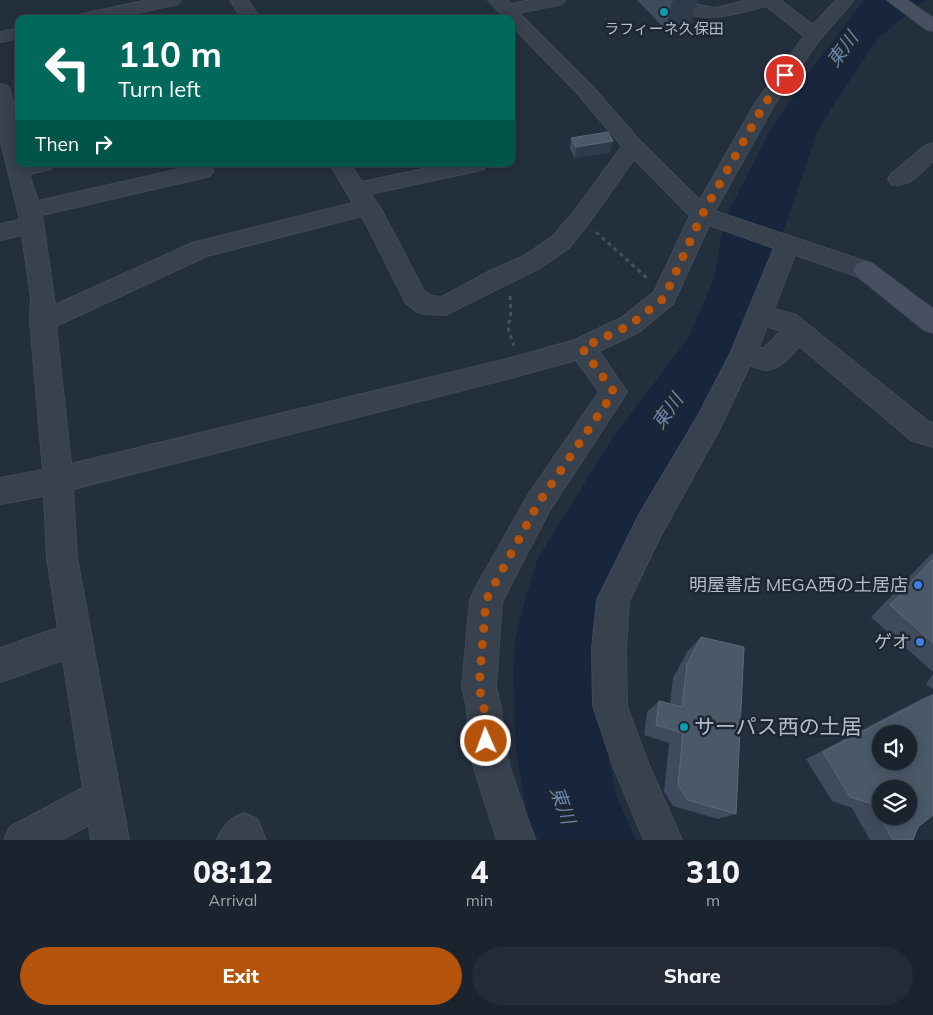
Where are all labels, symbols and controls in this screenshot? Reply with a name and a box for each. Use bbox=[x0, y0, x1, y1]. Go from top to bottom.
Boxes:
marker: ラフィーネ久保田 bbox=[658, 6, 670, 18]
place label: ラフィーネ久保田 bbox=[604, 19, 724, 38]
water label: 東川 bbox=[821, 25, 864, 71]
text: 110 m bbox=[118, 32, 222, 76]
icon: left bbox=[35, 35, 100, 100]
pin bbox=[764, 54, 806, 96]
icon: arrive bbox=[771, 61, 799, 89]
text: Turn left bbox=[118, 75, 201, 103]
icon: right bbox=[89, 130, 117, 158]
text: Then bbox=[35, 132, 79, 156]
water label: 東川 bbox=[646, 387, 689, 433]
place label: 明屋書店 MEGA西の土居店 bbox=[689, 573, 908, 596]
marker: 明屋書店 MEGA西の土居店 bbox=[912, 579, 924, 591]
place label: ゲオ bbox=[874, 630, 910, 653]
marker: ゲオ bbox=[914, 636, 926, 648]
place label: サーパス西の土居 bbox=[694, 713, 862, 739]
position arrow bbox=[459, 714, 511, 766]
marker: サーパス西の土居 bbox=[678, 721, 690, 733]
map controls bbox=[872, 725, 917, 825]
button: sound bbox=[872, 725, 917, 770]
button: layers bbox=[872, 780, 917, 825]
water label: 東川 bbox=[545, 783, 581, 829]
text: 08:12 bbox=[193, 853, 273, 891]
text: 4 bbox=[470, 853, 488, 891]
text: 310 bbox=[686, 853, 740, 891]
text: Arrival bbox=[208, 890, 257, 910]
text: min bbox=[466, 890, 493, 910]
text: m bbox=[706, 890, 720, 910]
button: Exit bbox=[20, 947, 462, 1005]
button: Share bbox=[472, 947, 913, 1005]

